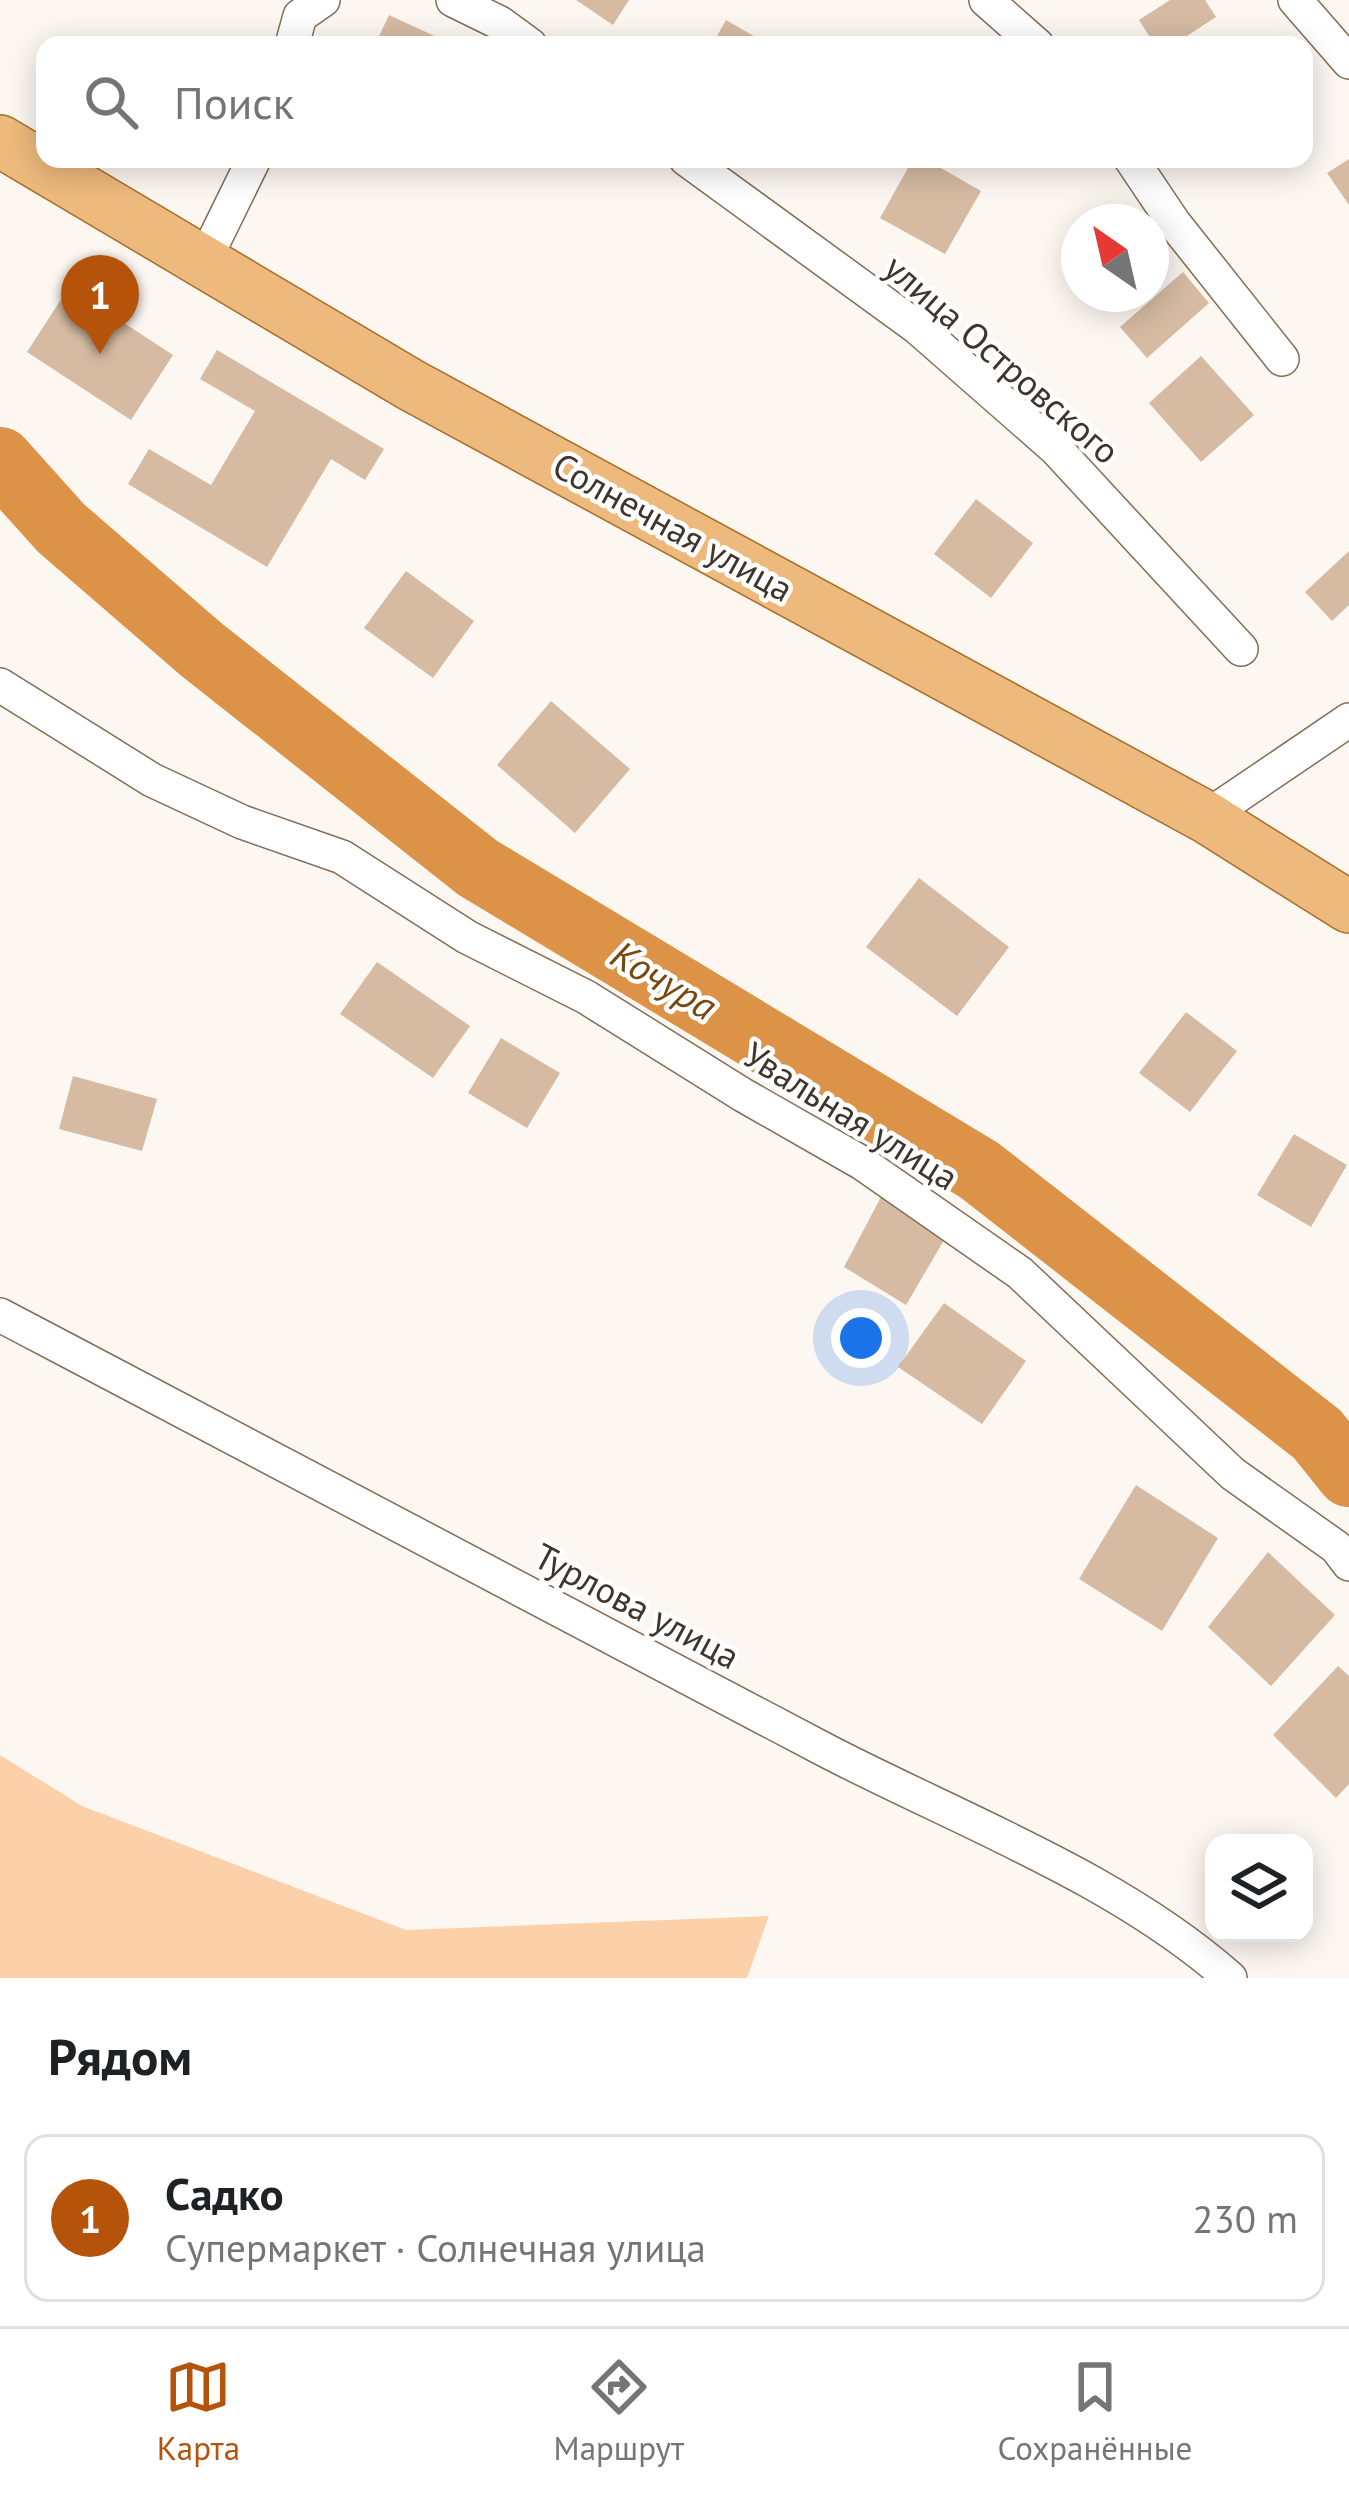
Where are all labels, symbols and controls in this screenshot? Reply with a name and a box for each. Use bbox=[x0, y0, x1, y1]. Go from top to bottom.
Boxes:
search box bbox=[36, 36, 1313, 168]
icon: search bbox=[78, 69, 144, 135]
text: Поиск bbox=[174, 73, 294, 131]
north arrow bbox=[1061, 204, 1169, 312]
street label: улица Островского bbox=[875, 243, 1130, 474]
pin: 1 bbox=[61, 255, 139, 354]
street label: Солнечная улица bbox=[545, 441, 802, 612]
water label: Кочура bbox=[602, 928, 726, 1031]
street label: Увальная улица bbox=[735, 1031, 967, 1200]
your location bbox=[831, 1308, 891, 1368]
street label: Турлова улица bbox=[526, 1532, 748, 1679]
map controls bbox=[1205, 1834, 1313, 1942]
button: layers bbox=[1205, 1834, 1313, 1942]
text: Рядом bbox=[48, 2023, 192, 2089]
text: Садко bbox=[165, 2164, 284, 2222]
text: 1 bbox=[79, 2193, 101, 2244]
text: 230 m bbox=[1192, 2193, 1298, 2244]
text: Супермаркет · Солнечная улица bbox=[165, 2222, 706, 2273]
tab: Карта bbox=[157, 2354, 240, 2469]
tab: Маршрут bbox=[554, 2354, 684, 2469]
tab: Сохранённые bbox=[998, 2354, 1192, 2469]

